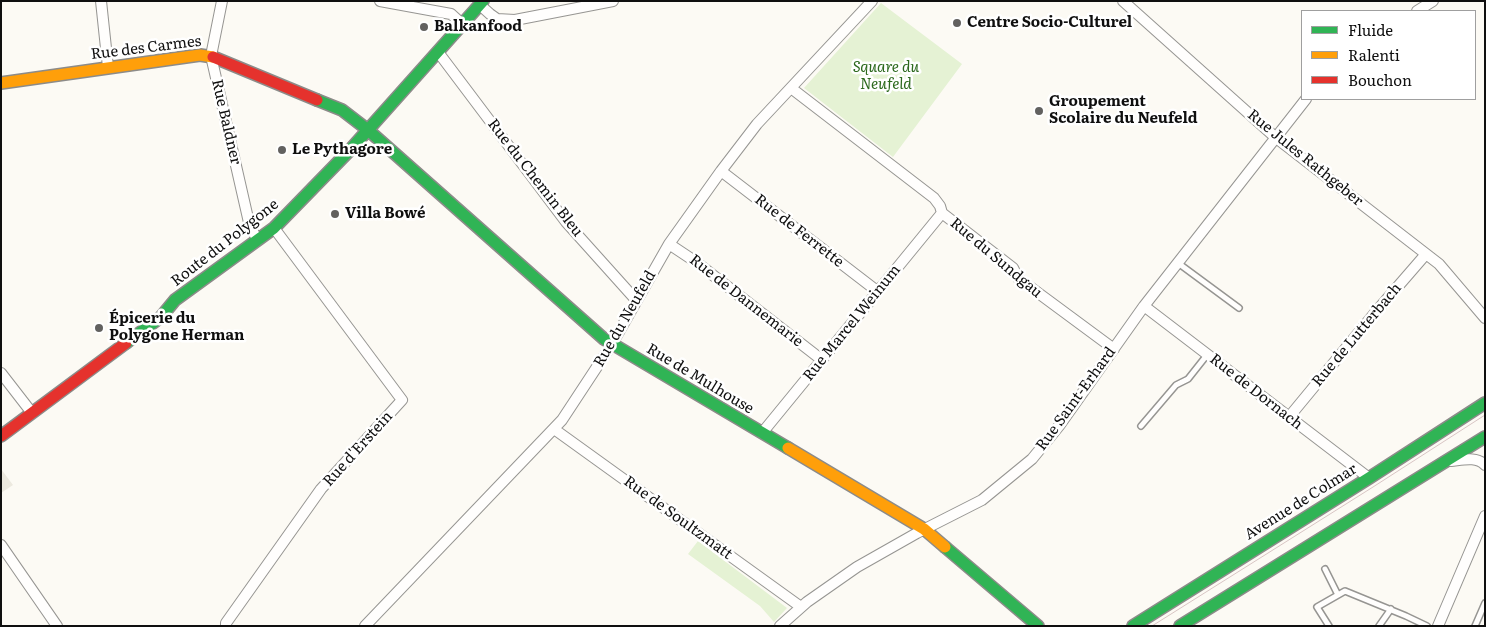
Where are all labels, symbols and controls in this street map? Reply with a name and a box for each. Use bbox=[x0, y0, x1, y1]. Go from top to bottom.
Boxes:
legend bbox=[1301, 10, 1476, 100]
place label: Centre Socio-Culturel bbox=[967, 14, 1132, 32]
marker: Centre Socio-Culturel bbox=[951, 17, 963, 29]
place label: Balkanfood bbox=[434, 18, 522, 36]
text: Fluide bbox=[1348, 18, 1393, 41]
marker: Balkanfood bbox=[418, 21, 430, 33]
street label: Rue des Carmes bbox=[90, 32, 202, 64]
text: Ralenti bbox=[1348, 43, 1400, 66]
park label: Square du Neufeld bbox=[853, 59, 919, 94]
text: Bouchon bbox=[1348, 68, 1412, 91]
street label: Rue Baldner bbox=[207, 78, 245, 166]
place label: Groupement Scolaire du Neufeld bbox=[1049, 93, 1198, 128]
marker: Groupement Scolaire du Neufeld bbox=[1033, 105, 1045, 117]
street label: Rue Jules Rathgeber bbox=[1244, 106, 1366, 210]
street label: Rue du Chemin Bleu bbox=[484, 116, 586, 240]
place label: Le Pythagore bbox=[292, 141, 392, 159]
marker: Le Pythagore bbox=[276, 144, 288, 156]
street label: Rue de Ferrette bbox=[751, 191, 847, 271]
street label: Route du Polygone bbox=[168, 196, 282, 290]
place label: Villa Bowé bbox=[345, 205, 425, 223]
marker: Villa Bowé bbox=[329, 208, 341, 220]
street label: Rue du Sundgau bbox=[946, 214, 1046, 302]
street label: Rue de Dannemarie bbox=[686, 251, 806, 351]
street label: Rue Marcel Weinum bbox=[800, 261, 904, 385]
street label: Rue du Neufeld bbox=[590, 268, 660, 370]
street label: Rue de Lutterbach bbox=[1308, 280, 1406, 390]
place label: Épicerie du Polygone Herman bbox=[109, 310, 244, 345]
marker: Épicerie du Polygone Herman bbox=[93, 322, 105, 334]
street label: Rue de Mulhouse bbox=[643, 340, 757, 418]
street label: Rue Saint-Erhard bbox=[1032, 344, 1120, 454]
street label: Rue de Dornach bbox=[1206, 350, 1306, 434]
street label: Rue d'Erstein bbox=[319, 408, 397, 490]
street label: Avenue de Colmar bbox=[1242, 460, 1360, 544]
street label: Rue de Soultzmatt bbox=[620, 473, 736, 563]

